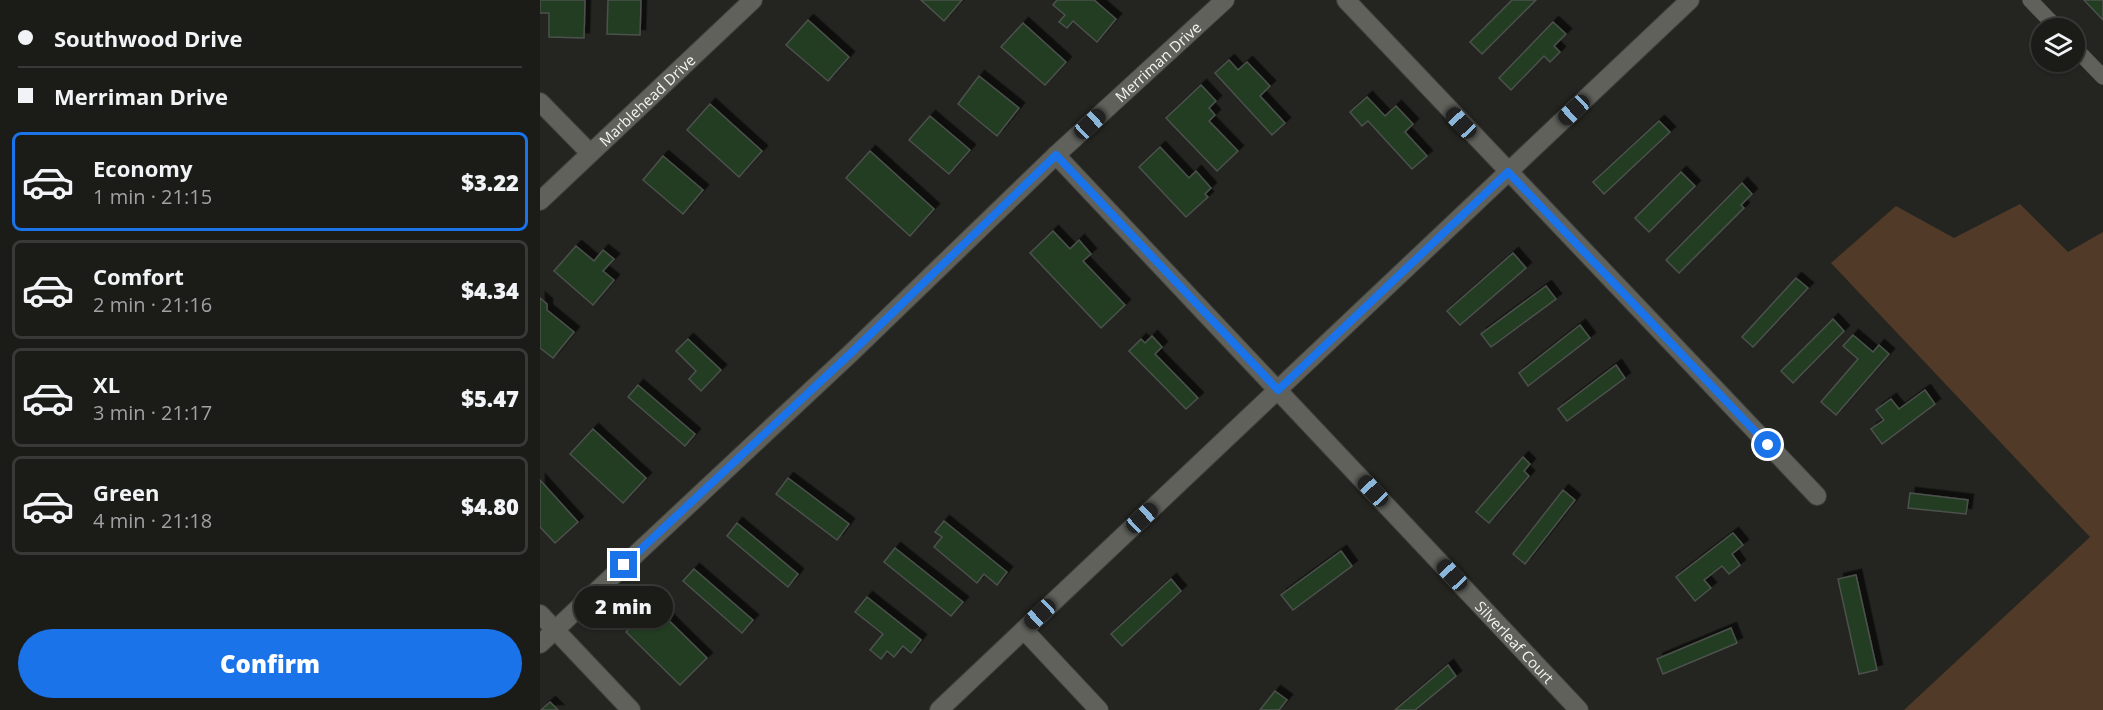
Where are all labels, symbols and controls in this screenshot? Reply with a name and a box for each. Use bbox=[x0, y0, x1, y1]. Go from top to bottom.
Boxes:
street label: Merriman Drive bbox=[1110, 17, 1205, 106]
map controls bbox=[2031, 18, 2085, 72]
button: layers bbox=[2031, 18, 2085, 72]
text: Southwood Drive bbox=[54, 23, 242, 53]
street label: Marblehead Drive bbox=[595, 50, 699, 150]
text: Merriman Drive bbox=[54, 81, 228, 111]
car bbox=[1555, 91, 1593, 129]
car bbox=[1442, 104, 1480, 142]
car bbox=[1071, 105, 1109, 143]
text: Economy bbox=[93, 153, 192, 183]
icon: car bbox=[21, 155, 75, 209]
text: $3.22 bbox=[461, 167, 519, 197]
text: 1 min · 21:15 bbox=[93, 183, 212, 210]
text: Comfort bbox=[93, 261, 184, 291]
icon: car bbox=[21, 263, 75, 317]
text: $4.34 bbox=[461, 275, 519, 305]
text: 2 min · 21:16 bbox=[93, 291, 212, 318]
text: XL bbox=[93, 369, 120, 399]
icon: car bbox=[21, 371, 75, 425]
text: $5.47 bbox=[461, 383, 519, 413]
text: 3 min · 21:17 bbox=[93, 399, 212, 426]
route start bbox=[1754, 431, 1781, 458]
car bbox=[1354, 472, 1392, 510]
text: Green bbox=[93, 477, 159, 507]
icon: car bbox=[21, 479, 75, 533]
text: $4.80 bbox=[461, 491, 519, 521]
car bbox=[1123, 499, 1161, 537]
text: 4 min · 21:18 bbox=[93, 507, 212, 534]
route end bbox=[610, 551, 637, 578]
car bbox=[1433, 556, 1471, 594]
callout: 2 min bbox=[574, 586, 674, 628]
text: 2 min bbox=[595, 593, 652, 620]
car bbox=[1021, 595, 1059, 633]
street label: Silverleaf Court bbox=[1471, 596, 1559, 688]
button: Confirm bbox=[18, 629, 522, 698]

